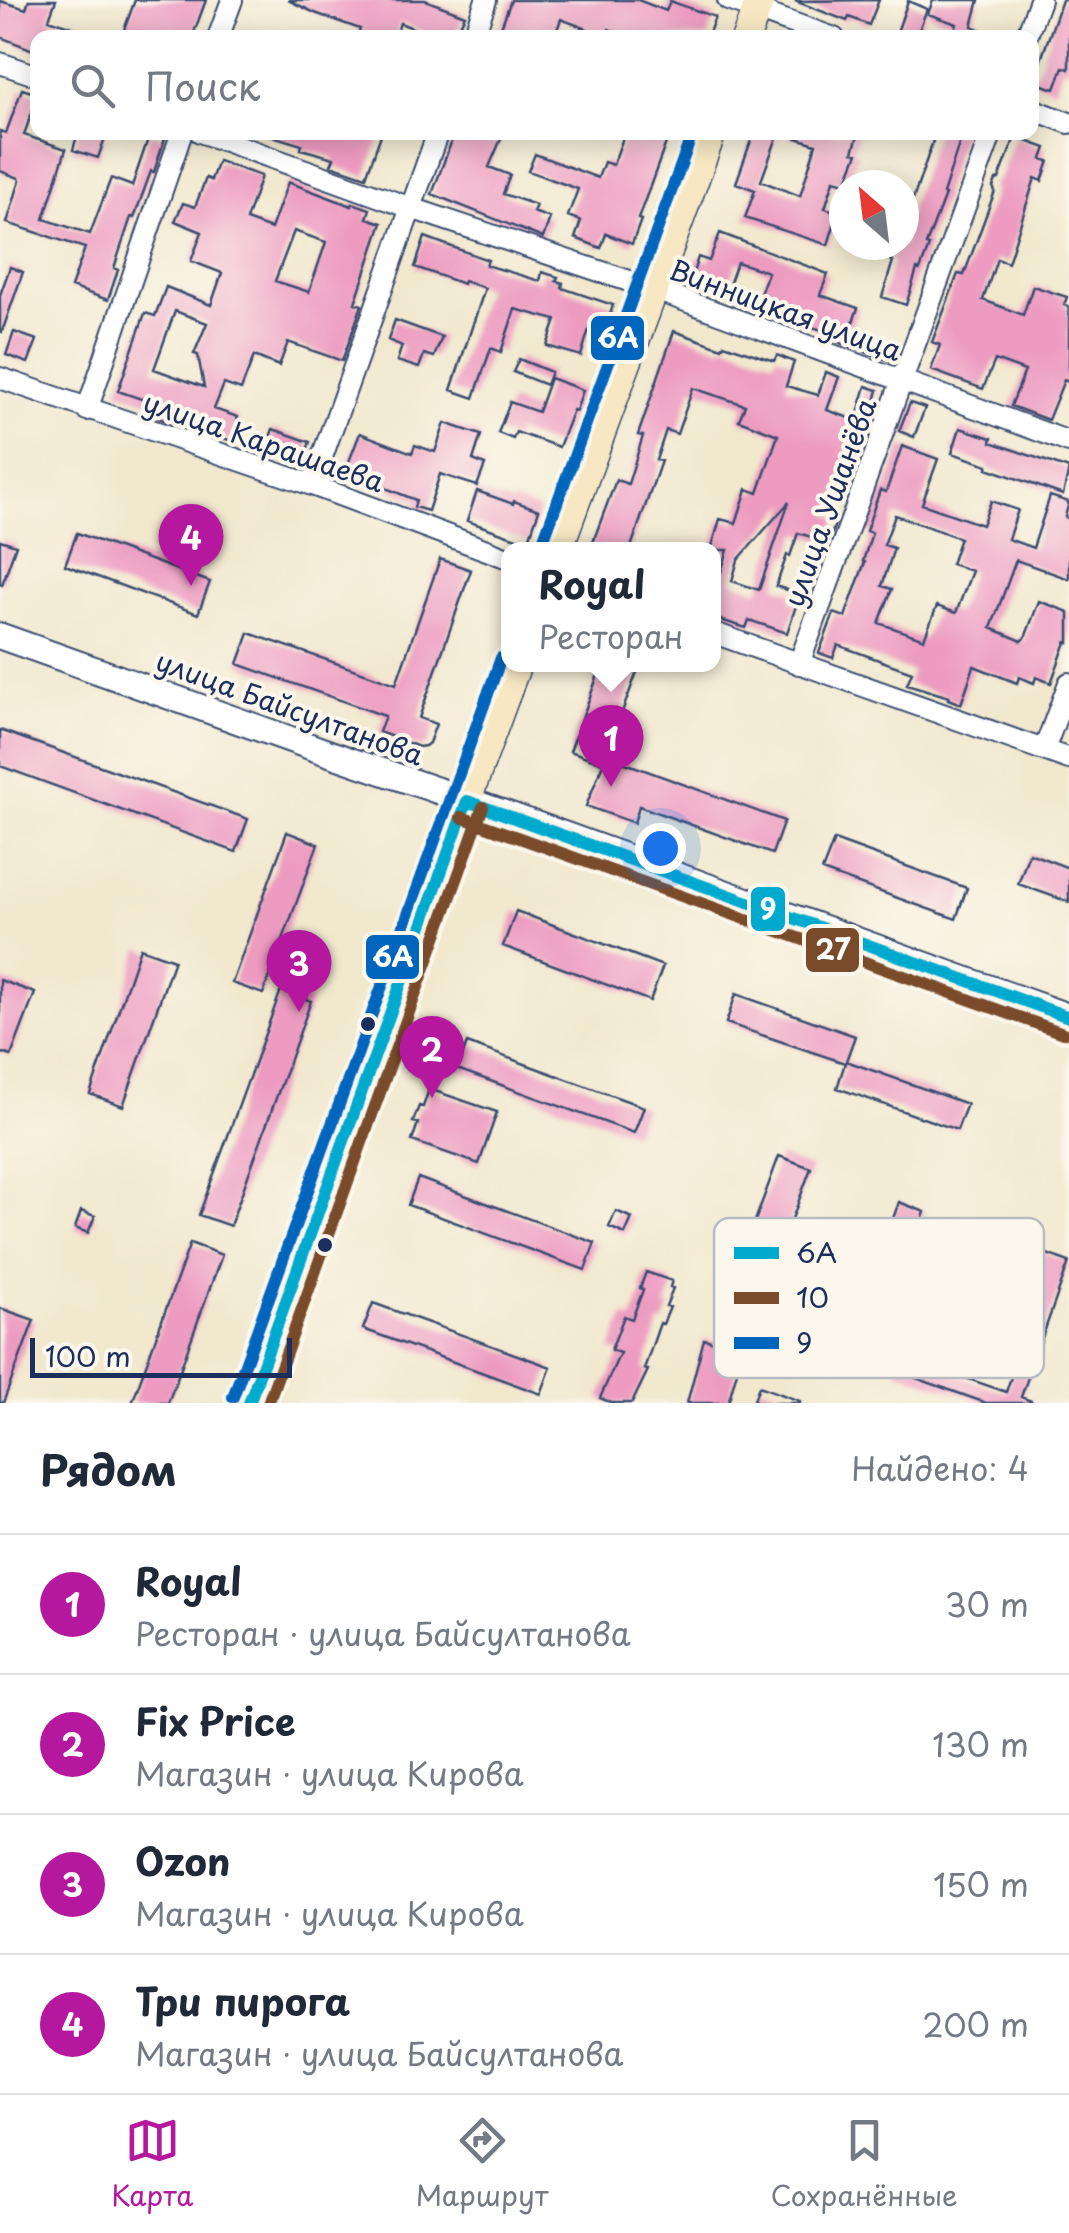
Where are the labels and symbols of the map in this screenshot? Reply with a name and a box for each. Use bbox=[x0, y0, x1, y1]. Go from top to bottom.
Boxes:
north arrow bbox=[829, 170, 919, 260]
street label: Винницкая улица bbox=[664, 247, 909, 371]
line badge: 6А bbox=[589, 314, 646, 362]
text: 6А bbox=[597, 315, 639, 358]
street label: улица Карашаева bbox=[138, 380, 391, 503]
street label: улица Ушанёва bbox=[771, 391, 887, 612]
pin: 4 bbox=[158, 504, 224, 586]
street label: улица Байсултанова bbox=[150, 639, 431, 776]
pin: 1 bbox=[578, 704, 644, 787]
your location bbox=[635, 823, 686, 874]
line badge: 9 bbox=[749, 885, 787, 933]
text: 9 bbox=[760, 886, 776, 929]
line badge: 27 bbox=[804, 926, 861, 974]
text: 27 bbox=[815, 927, 852, 970]
pin: 3 bbox=[266, 930, 332, 1012]
line badge: 6А bbox=[364, 933, 421, 981]
text: 6А bbox=[372, 934, 414, 977]
unlabelled marker bbox=[358, 1014, 378, 1034]
pin: 2 bbox=[400, 1016, 464, 1098]
legend bbox=[714, 1218, 1044, 1378]
text: 6А bbox=[796, 1230, 837, 1273]
unlabelled marker bbox=[315, 1235, 335, 1255]
text: 10 bbox=[796, 1275, 829, 1318]
text: 9 bbox=[796, 1320, 812, 1363]
scale bar bbox=[30, 1333, 292, 1378]

